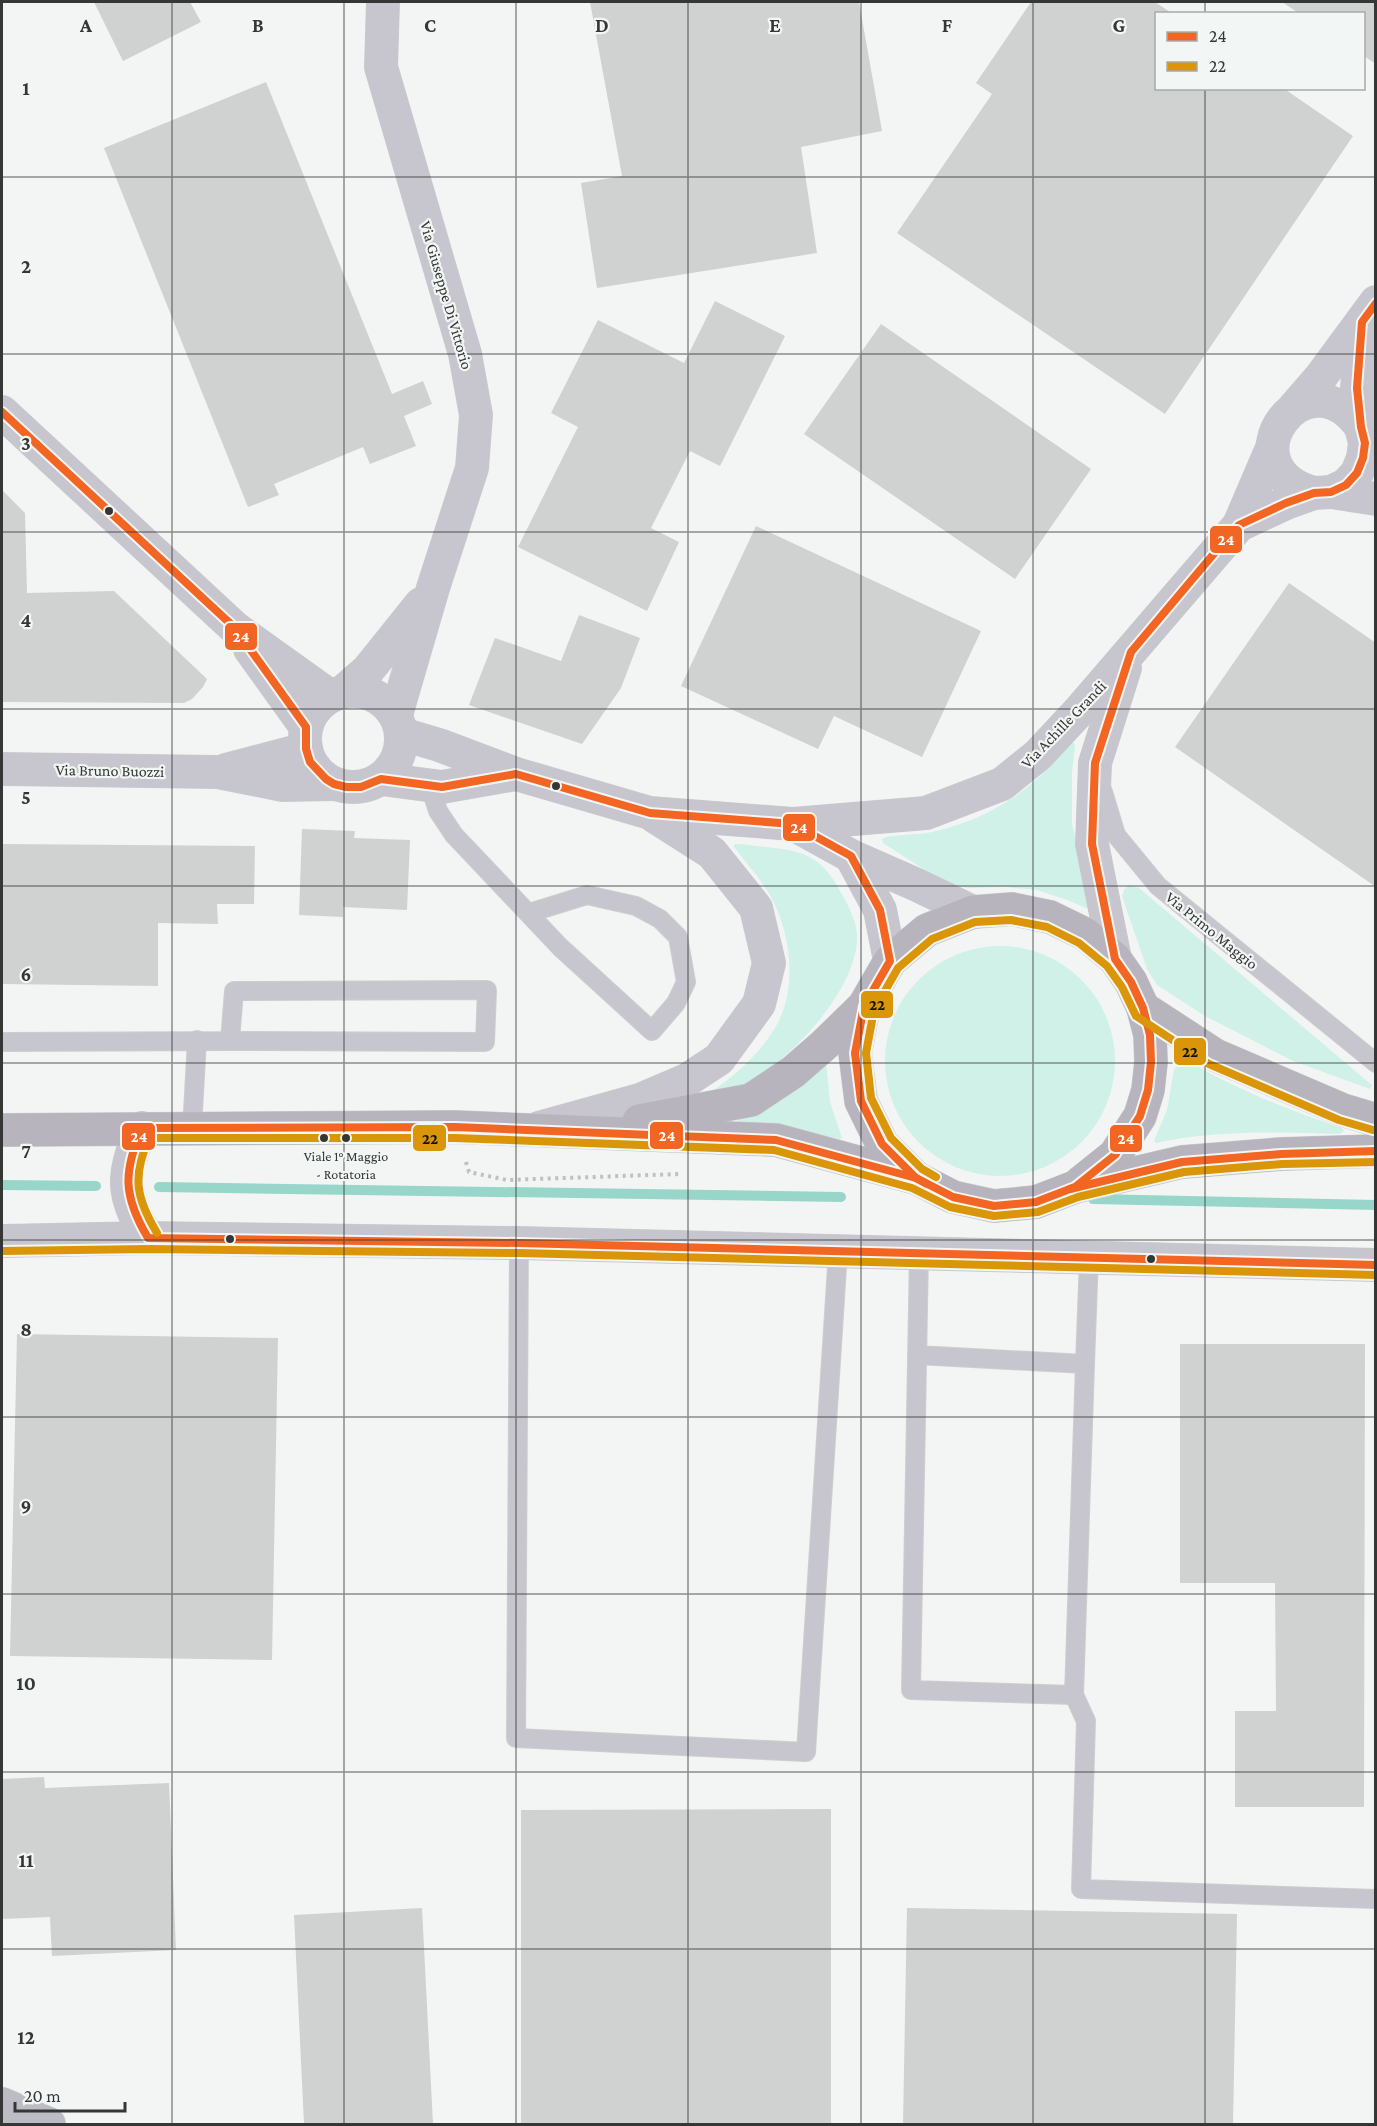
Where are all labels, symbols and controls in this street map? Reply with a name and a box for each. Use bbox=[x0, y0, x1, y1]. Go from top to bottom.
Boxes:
legend bbox=[1155, 12, 1365, 90]
text: A bbox=[79, 14, 93, 36]
text: B bbox=[252, 14, 264, 36]
text: C bbox=[424, 14, 436, 36]
text: D bbox=[595, 14, 609, 36]
text: E bbox=[769, 14, 781, 36]
text: F bbox=[942, 14, 953, 36]
text: G bbox=[1113, 14, 1126, 36]
text: 24 bbox=[1209, 26, 1227, 46]
text: 22 bbox=[1209, 56, 1226, 76]
text: 1 bbox=[22, 77, 30, 99]
street label: Via Giuseppe Di Vittorio bbox=[416, 219, 476, 372]
text: 2 bbox=[21, 255, 31, 277]
text: 3 bbox=[21, 432, 31, 454]
unlabelled marker bbox=[103, 505, 115, 517]
line badge: 24 bbox=[1209, 525, 1243, 554]
text: 24 bbox=[1218, 531, 1235, 548]
text: 4 bbox=[21, 609, 32, 631]
line badge: 24 bbox=[224, 622, 258, 651]
text: 24 bbox=[233, 628, 250, 645]
street label: Via Achille Grandi bbox=[1017, 677, 1109, 771]
street label: Via Bruno Buozzi bbox=[55, 761, 165, 780]
unlabelled marker bbox=[550, 780, 562, 792]
text: 5 bbox=[21, 786, 31, 808]
line badge: 24 bbox=[782, 813, 816, 842]
text: 24 bbox=[791, 819, 808, 836]
street label: Via Primo Maggio bbox=[1162, 888, 1261, 974]
text: 6 bbox=[21, 963, 31, 985]
line badge: 22 bbox=[860, 990, 894, 1019]
text: 22 bbox=[869, 996, 885, 1013]
line badge: 22 bbox=[1173, 1037, 1207, 1066]
text: 22 bbox=[1182, 1043, 1198, 1060]
line badge: 24 bbox=[649, 1121, 684, 1150]
line badge: 24 bbox=[121, 1122, 156, 1151]
line badge: 22 bbox=[412, 1124, 447, 1152]
line badge: 24 bbox=[1109, 1124, 1143, 1153]
text: 24 bbox=[659, 1127, 676, 1144]
text: 24 bbox=[131, 1128, 148, 1145]
text: 22 bbox=[422, 1130, 438, 1147]
text: 24 bbox=[1118, 1130, 1135, 1147]
unlabelled marker bbox=[318, 1132, 330, 1144]
marker: Viale 1° Maggio - Rotatoria bbox=[340, 1132, 352, 1144]
text: 7 bbox=[21, 1140, 31, 1162]
place label: Viale 1° Maggio - Rotatoria bbox=[304, 1148, 388, 1182]
unlabelled marker bbox=[224, 1233, 236, 1245]
unlabelled marker bbox=[1145, 1253, 1157, 1265]
text: 8 bbox=[20, 1318, 32, 1340]
text: 9 bbox=[21, 1495, 31, 1517]
text: 10 bbox=[16, 1672, 36, 1694]
text: 11 bbox=[19, 1849, 34, 1871]
text: 12 bbox=[17, 2026, 35, 2048]
scale bar bbox=[15, 2075, 124, 2113]
text: 20 m bbox=[24, 2086, 61, 2106]

